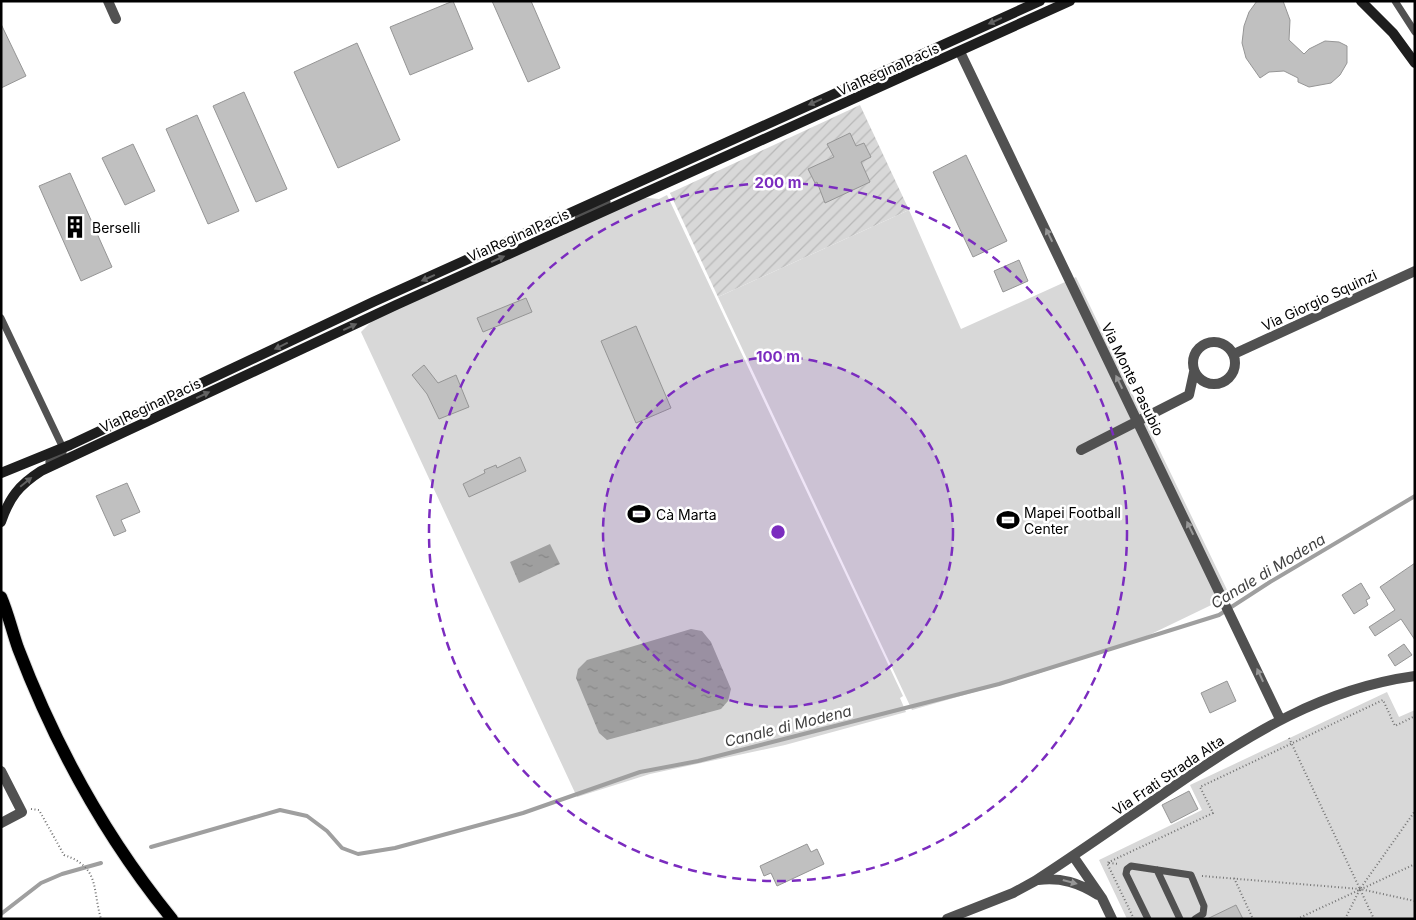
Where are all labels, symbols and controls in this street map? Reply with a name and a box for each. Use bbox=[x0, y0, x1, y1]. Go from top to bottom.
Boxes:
one-way arrow bbox=[988, 17, 1002, 25]
street label: Via Regina Pacis bbox=[835, 39, 941, 99]
one-way arrow bbox=[808, 99, 822, 107]
text: 200 m bbox=[755, 173, 801, 192]
street label: Via Regina Pacis bbox=[465, 205, 571, 265]
building icon: Berselli bbox=[62, 214, 88, 240]
place label: Berselli bbox=[92, 219, 140, 236]
one-way arrow bbox=[1044, 228, 1052, 242]
one-way arrow bbox=[491, 255, 505, 263]
street label: Via Giorgio Squinzi bbox=[1259, 266, 1379, 334]
one-way arrow bbox=[421, 274, 435, 282]
street label: Via Monte Pasubio bbox=[1098, 320, 1168, 438]
one-way arrow bbox=[343, 323, 357, 331]
one-way arrow bbox=[274, 343, 288, 351]
text: 100 m bbox=[756, 347, 800, 366]
street label: Via Regina Pacis bbox=[97, 374, 203, 436]
one-way arrow bbox=[1115, 374, 1124, 389]
one-way arrow bbox=[196, 391, 210, 399]
one-way arrow bbox=[19, 476, 32, 487]
sports icon: Cà Marta bbox=[626, 501, 652, 527]
place label: Mapei Football Center bbox=[1024, 504, 1121, 537]
place label: Cà Marta bbox=[656, 506, 717, 523]
sports icon: Mapei Football Center bbox=[995, 507, 1021, 533]
one-way arrow bbox=[1186, 521, 1194, 535]
centre of rings bbox=[769, 523, 787, 541]
water label: Canale di Modena bbox=[1207, 529, 1329, 613]
one-way arrow bbox=[1256, 668, 1264, 682]
water label: Canale di Modena bbox=[723, 701, 853, 751]
street label: Via Frati Strada Alta bbox=[1109, 731, 1227, 819]
one-way arrow bbox=[1063, 878, 1078, 886]

